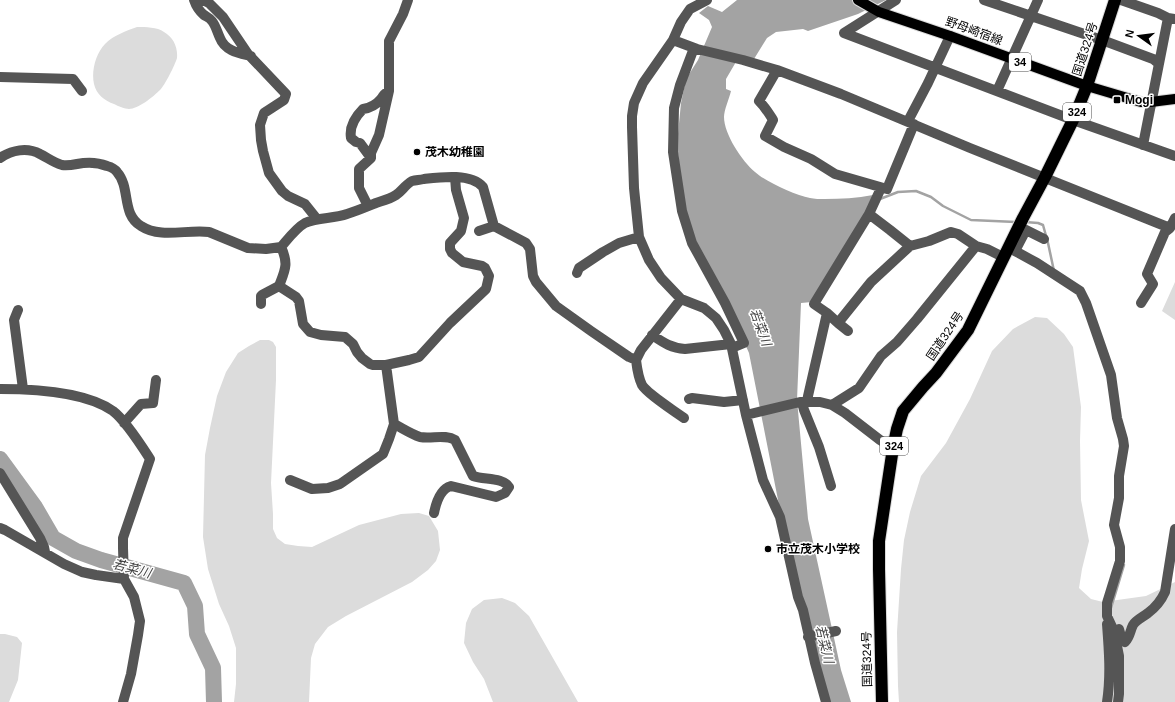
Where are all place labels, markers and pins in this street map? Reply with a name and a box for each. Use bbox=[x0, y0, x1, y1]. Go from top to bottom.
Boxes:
place label: Mogi bbox=[1125, 93, 1153, 107]
marker: Mogi bbox=[1112, 95, 1122, 105]
place label: 茂木幼稚園 bbox=[425, 145, 485, 159]
marker: 茂木幼稚園 bbox=[412, 147, 422, 157]
place label: 市立茂木小学校 bbox=[776, 542, 860, 556]
marker: 市立茂木小学校 bbox=[763, 544, 773, 554]

